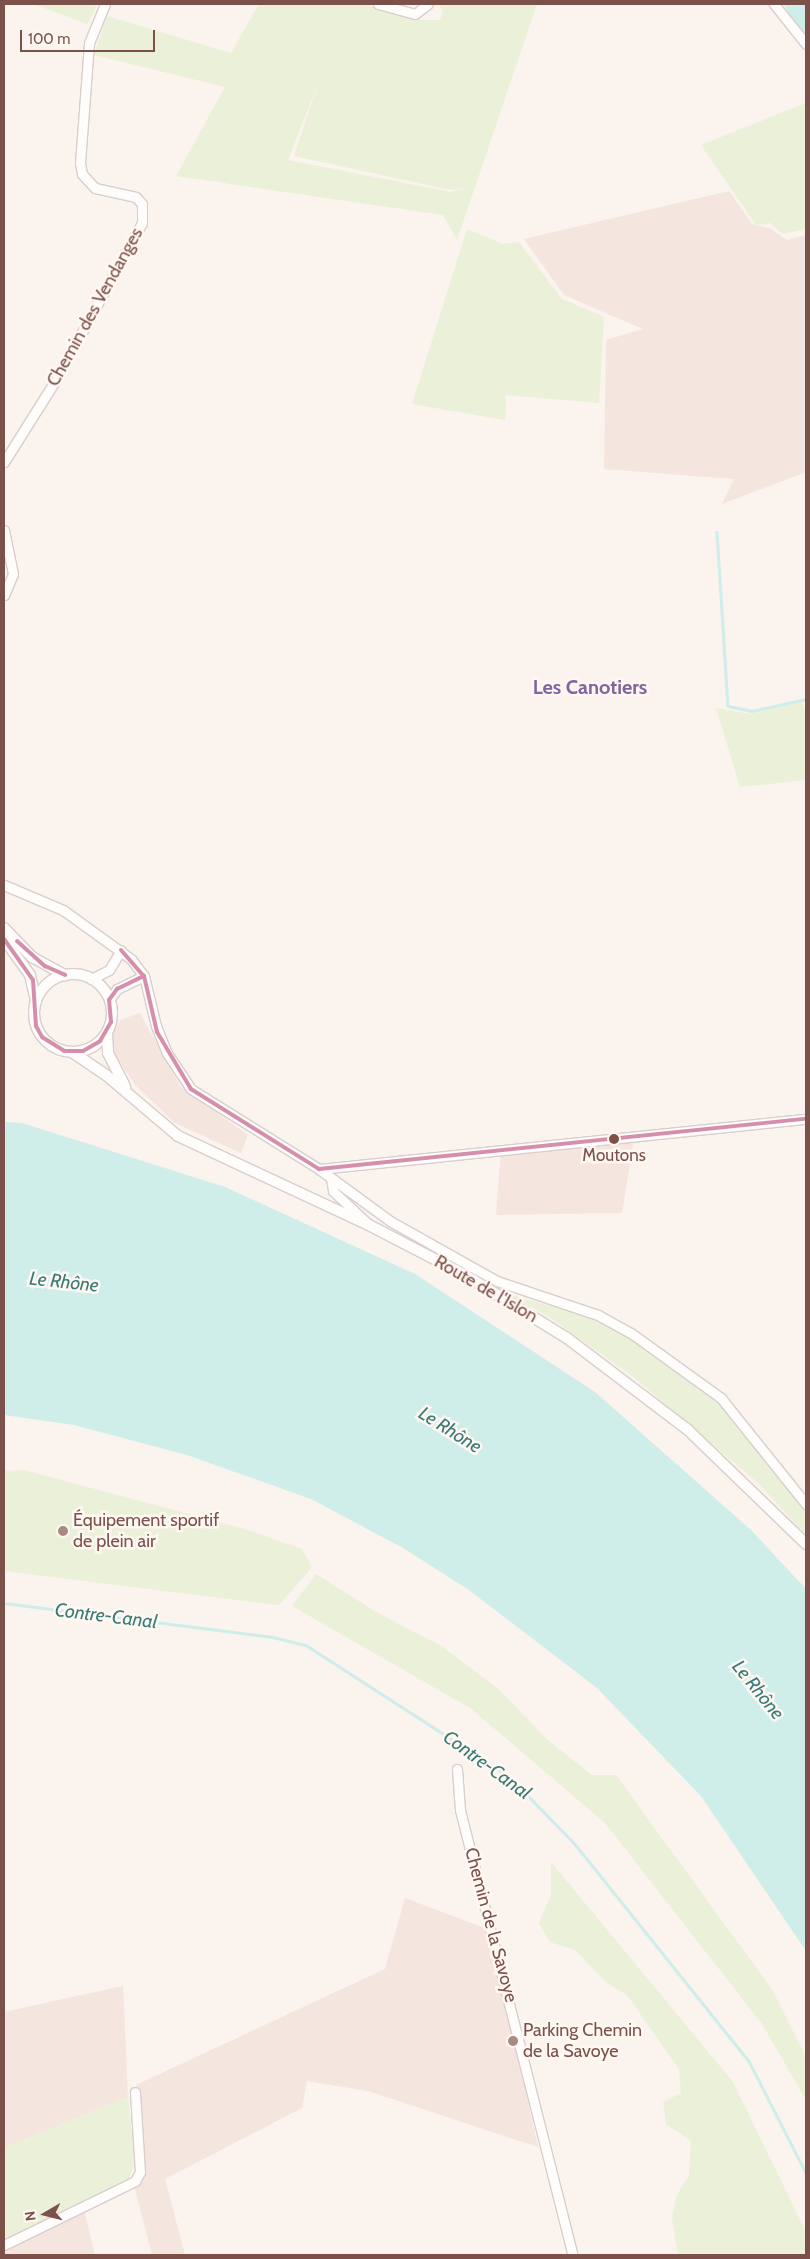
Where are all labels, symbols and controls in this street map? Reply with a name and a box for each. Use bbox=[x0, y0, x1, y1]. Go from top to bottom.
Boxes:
scale bar bbox=[22, 20, 158, 52]
text: 100 m bbox=[28, 30, 70, 48]
street label: Chemin des Vendanges bbox=[42, 224, 148, 390]
district label: Les Canotiers bbox=[533, 675, 647, 699]
marker: Moutons bbox=[609, 1134, 619, 1144]
place label: Moutons bbox=[582, 1146, 646, 1166]
street label: Route de l'Islon bbox=[431, 1251, 541, 1327]
water label: Le Rhône bbox=[28, 1267, 100, 1297]
water label: Le Rhône bbox=[414, 1402, 486, 1458]
place label: Équipement sportif de plein air bbox=[73, 1510, 219, 1552]
marker: Équipement sportif de plein air bbox=[57, 1525, 69, 1537]
water label: Contre-Canal bbox=[54, 1598, 158, 1634]
water label: Le Rhône bbox=[727, 1656, 789, 1724]
water label: Contre-Canal bbox=[439, 1726, 535, 1804]
street label: Chemin de la Savoye bbox=[460, 1845, 522, 2005]
place label: Parking Chemin de la Savoye bbox=[523, 2020, 642, 2062]
marker: Parking Chemin de la Savoye bbox=[507, 2035, 519, 2047]
north arrow bbox=[20, 2189, 70, 2239]
text: N bbox=[21, 2210, 40, 2222]

